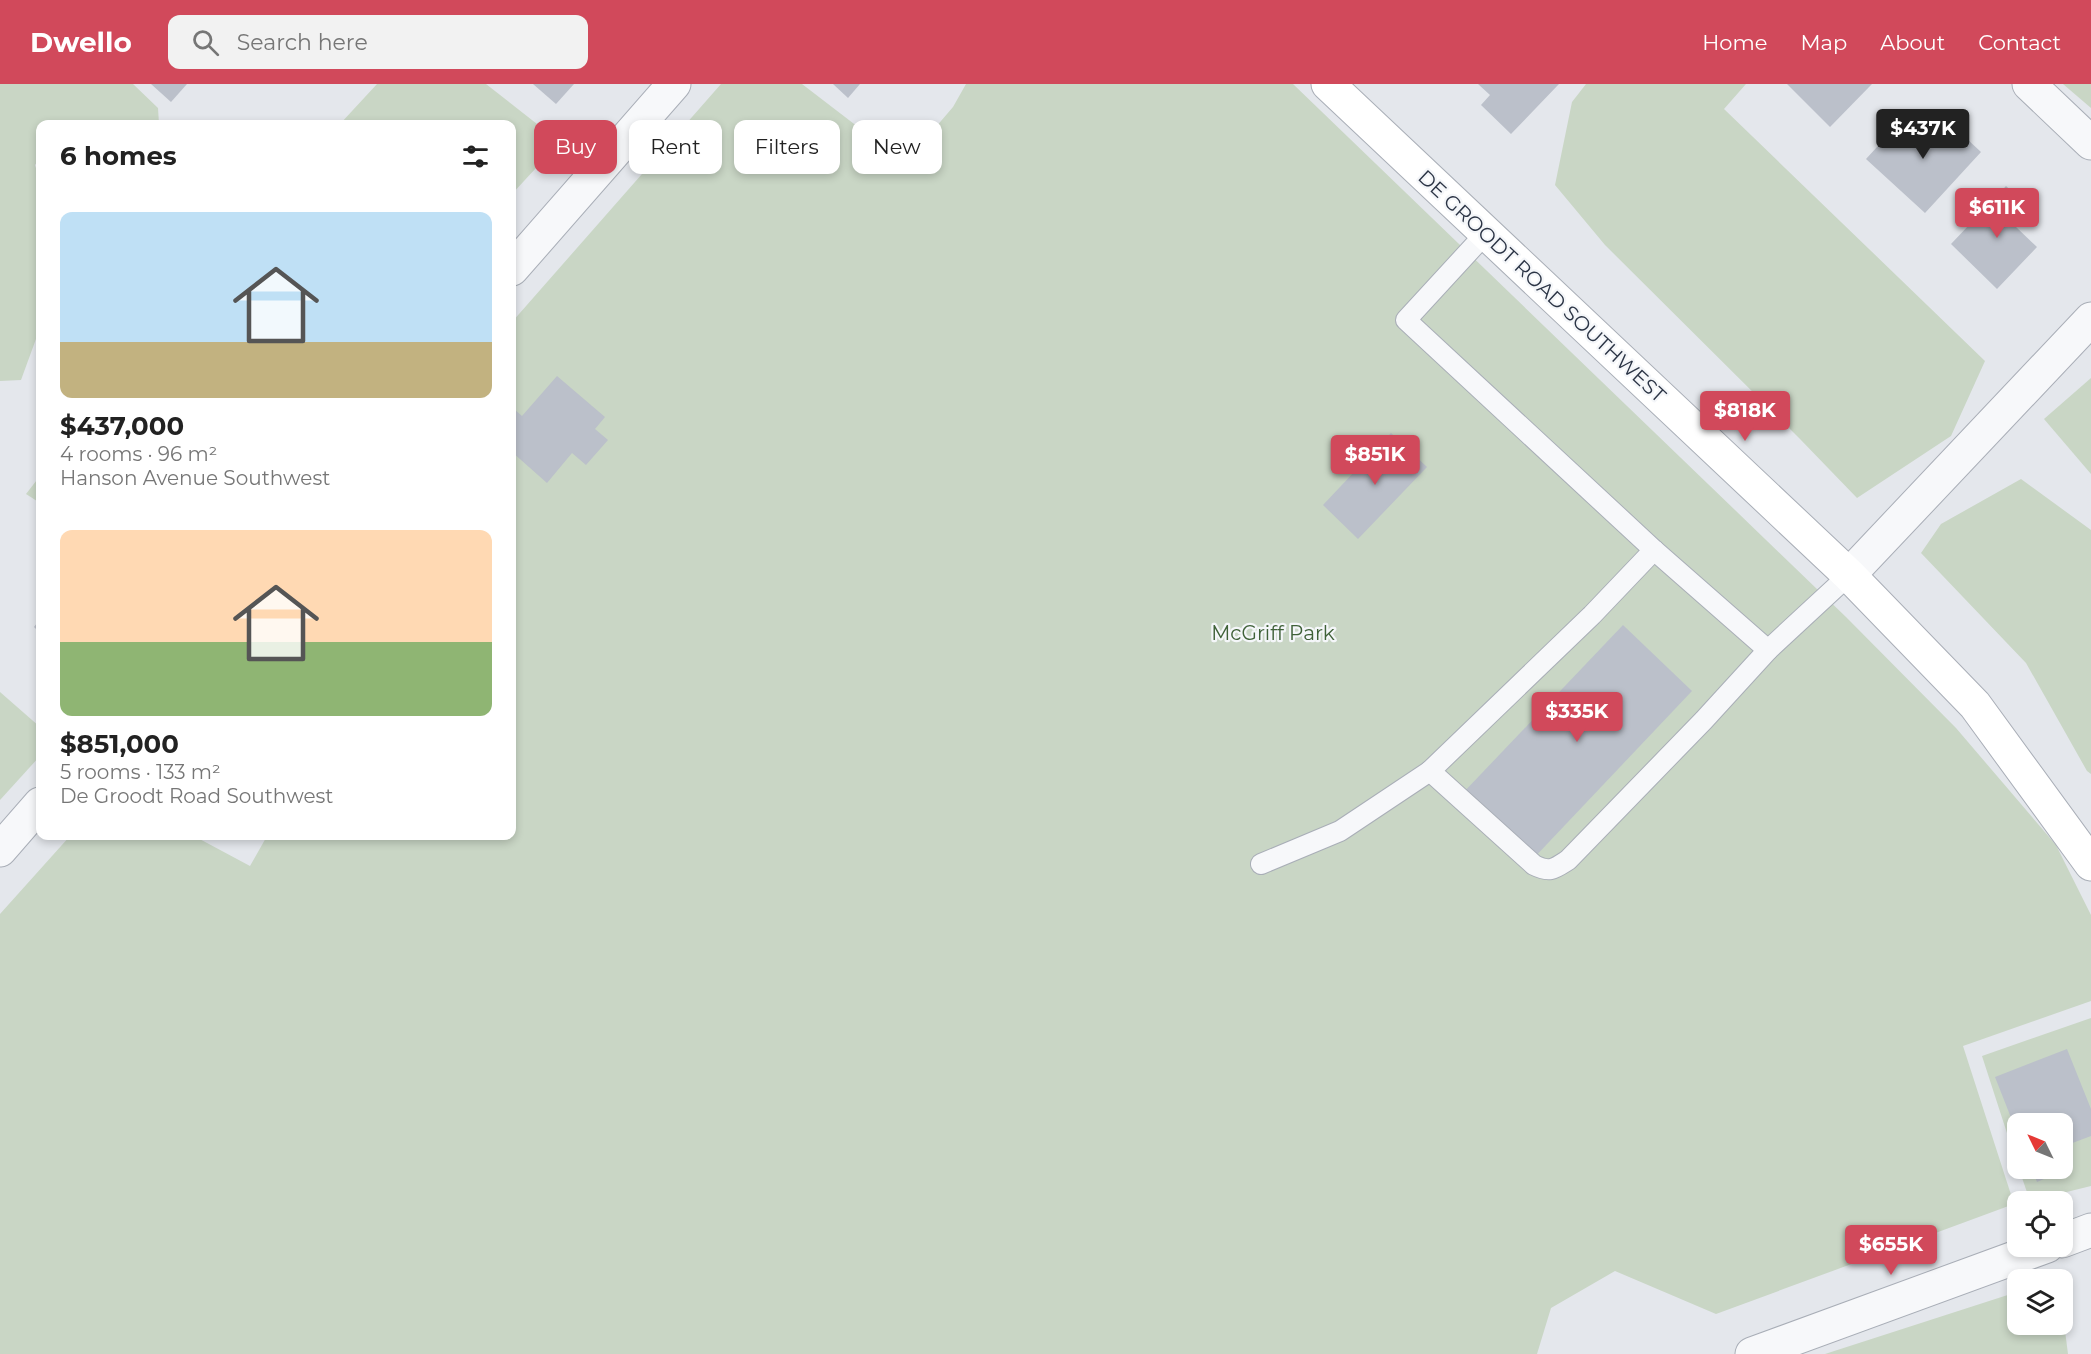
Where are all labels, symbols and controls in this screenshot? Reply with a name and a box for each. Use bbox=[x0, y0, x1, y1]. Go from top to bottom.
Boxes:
search box bbox=[168, 15, 588, 69]
text: Dwello bbox=[30, 25, 132, 59]
icon: search bbox=[189, 26, 222, 59]
text: Search here bbox=[237, 29, 368, 56]
text: Home bbox=[1702, 30, 1767, 55]
text: Map bbox=[1800, 30, 1847, 55]
text: About bbox=[1880, 30, 1945, 55]
text: Contact bbox=[1978, 30, 2061, 55]
pin: $437K bbox=[1881, 109, 1965, 160]
text: $437K bbox=[1890, 116, 1956, 140]
chip: Buy bbox=[534, 120, 617, 174]
chip: Rent bbox=[629, 120, 722, 174]
chip: Filters bbox=[734, 120, 840, 174]
chip: New bbox=[852, 120, 942, 174]
text: 6 homes bbox=[60, 140, 177, 172]
icon: filters bbox=[459, 140, 492, 173]
street label: DE GROODT ROAD SOUTHWEST bbox=[1413, 165, 1671, 408]
pin: $611K bbox=[1955, 188, 2039, 239]
text: $611K bbox=[1969, 195, 2025, 219]
icon: home bbox=[222, 251, 330, 359]
pin: $818K bbox=[1703, 391, 1787, 442]
text: $818K bbox=[1714, 398, 1776, 422]
text: $437,000 bbox=[60, 410, 184, 442]
pin: $851K bbox=[1333, 435, 1417, 486]
text: 4 rooms · 96 m² bbox=[60, 442, 217, 466]
text: $851K bbox=[1345, 442, 1405, 466]
text: Hanson Avenue Southwest bbox=[60, 466, 330, 490]
icon: home bbox=[222, 569, 330, 677]
park label: McGriff Park bbox=[1211, 621, 1335, 645]
pin: $335K bbox=[1535, 692, 1619, 743]
text: $335K bbox=[1546, 699, 1608, 723]
text: $851,000 bbox=[60, 728, 179, 760]
text: 5 rooms · 133 m² bbox=[60, 760, 221, 784]
text: De Groodt Road Southwest bbox=[60, 784, 333, 808]
north arrow bbox=[2007, 1113, 2073, 1179]
map controls bbox=[2007, 1113, 2073, 1335]
button: locate bbox=[2007, 1191, 2073, 1257]
pin: $655K bbox=[1849, 1225, 1933, 1276]
text: $655K bbox=[1859, 1232, 1923, 1256]
button: layers bbox=[2007, 1269, 2073, 1335]

